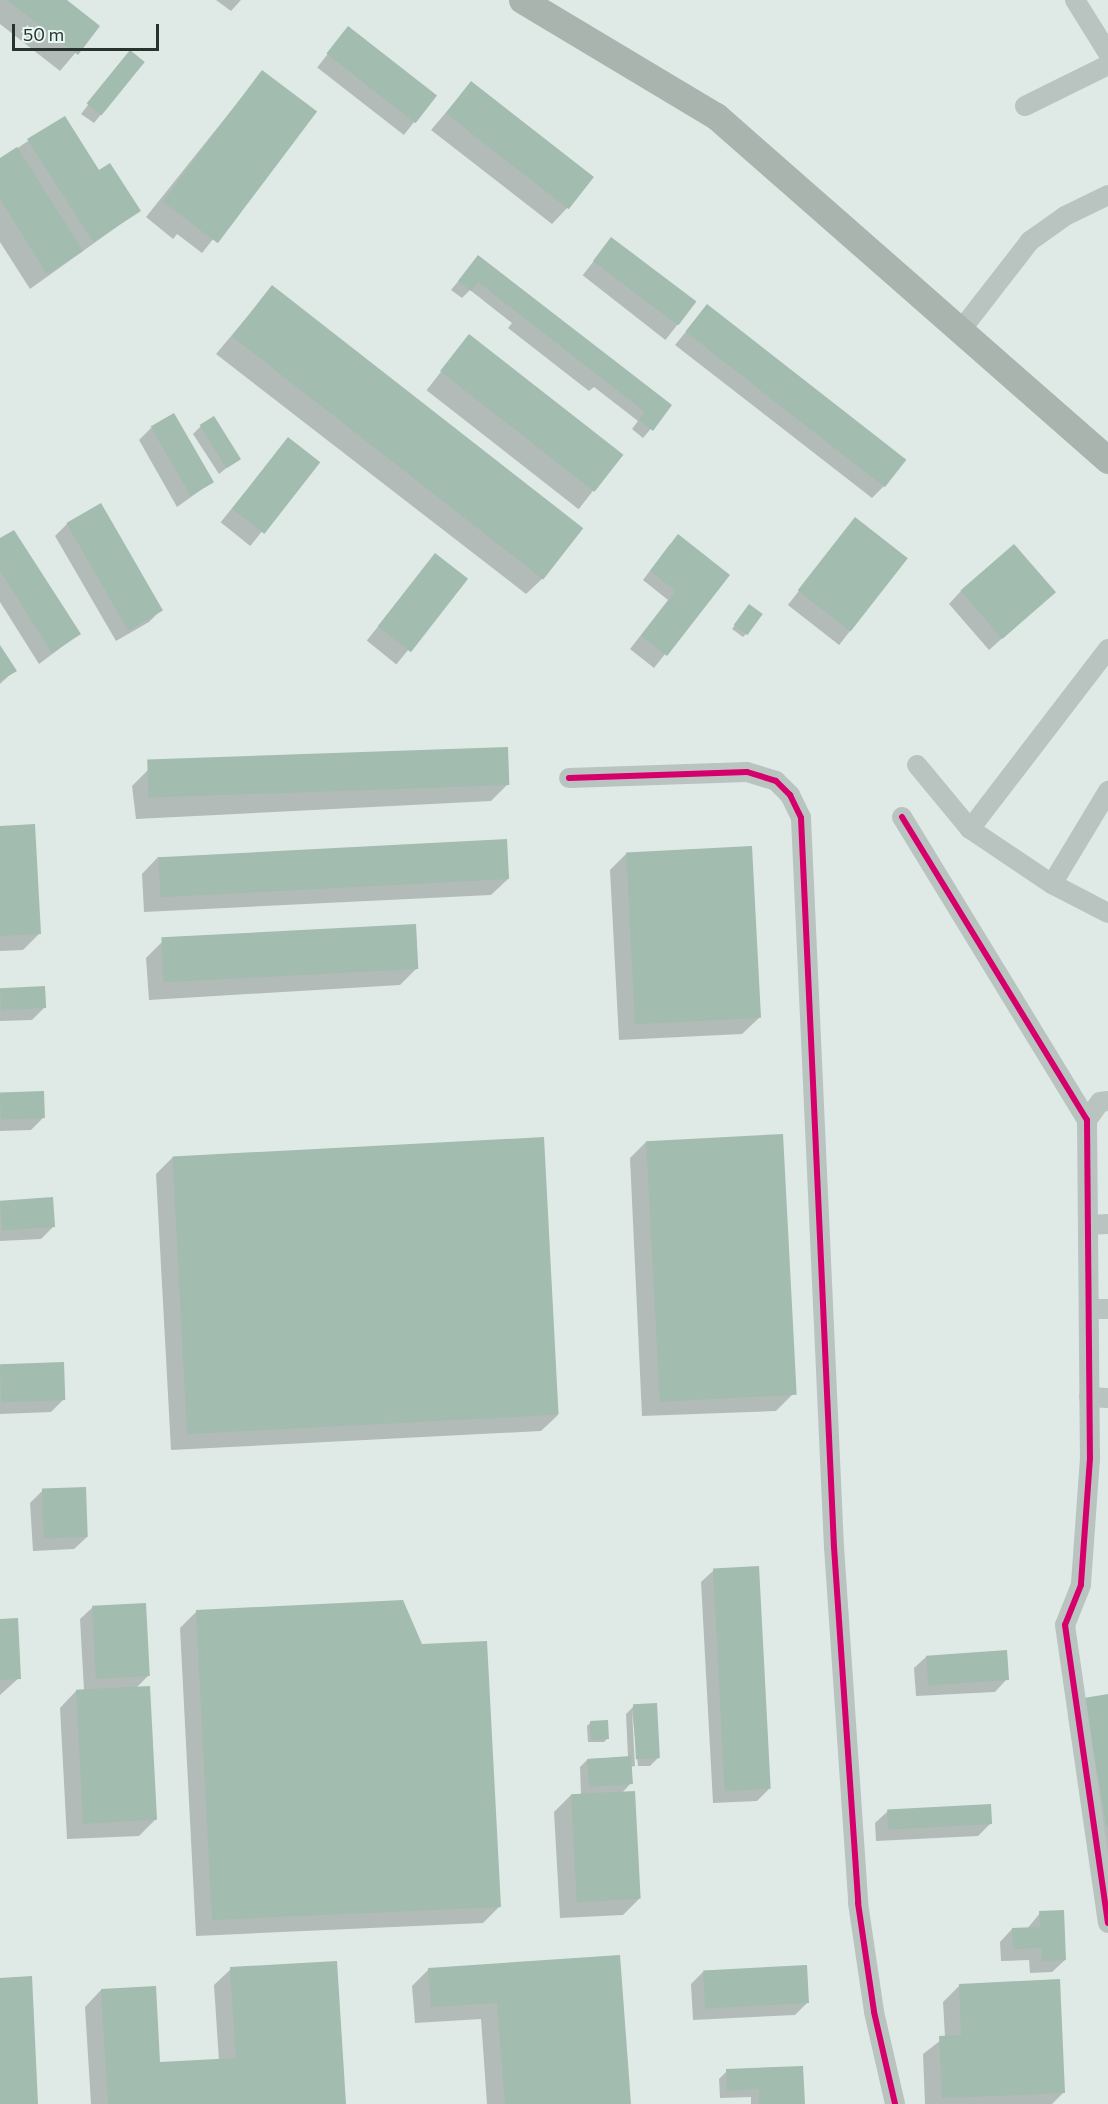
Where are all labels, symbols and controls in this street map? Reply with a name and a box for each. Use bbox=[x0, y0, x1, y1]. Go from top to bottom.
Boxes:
scale bar bbox=[15, 12, 162, 50]
text: 50 m bbox=[23, 23, 64, 45]

